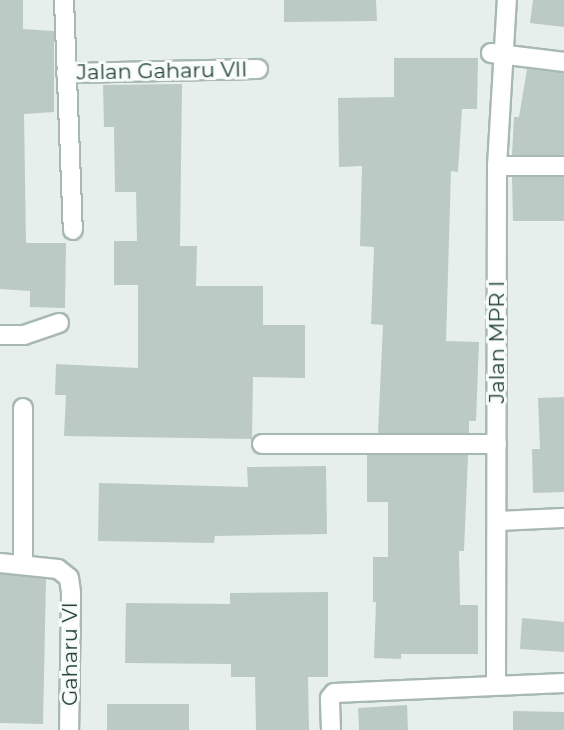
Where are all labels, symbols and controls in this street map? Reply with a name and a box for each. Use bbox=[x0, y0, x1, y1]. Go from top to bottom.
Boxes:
street label: Jalan Gaharu VII bbox=[76, 57, 248, 85]
street label: Jalan MPR I bbox=[484, 281, 510, 403]
street label: Gaharu VI bbox=[57, 602, 83, 706]

